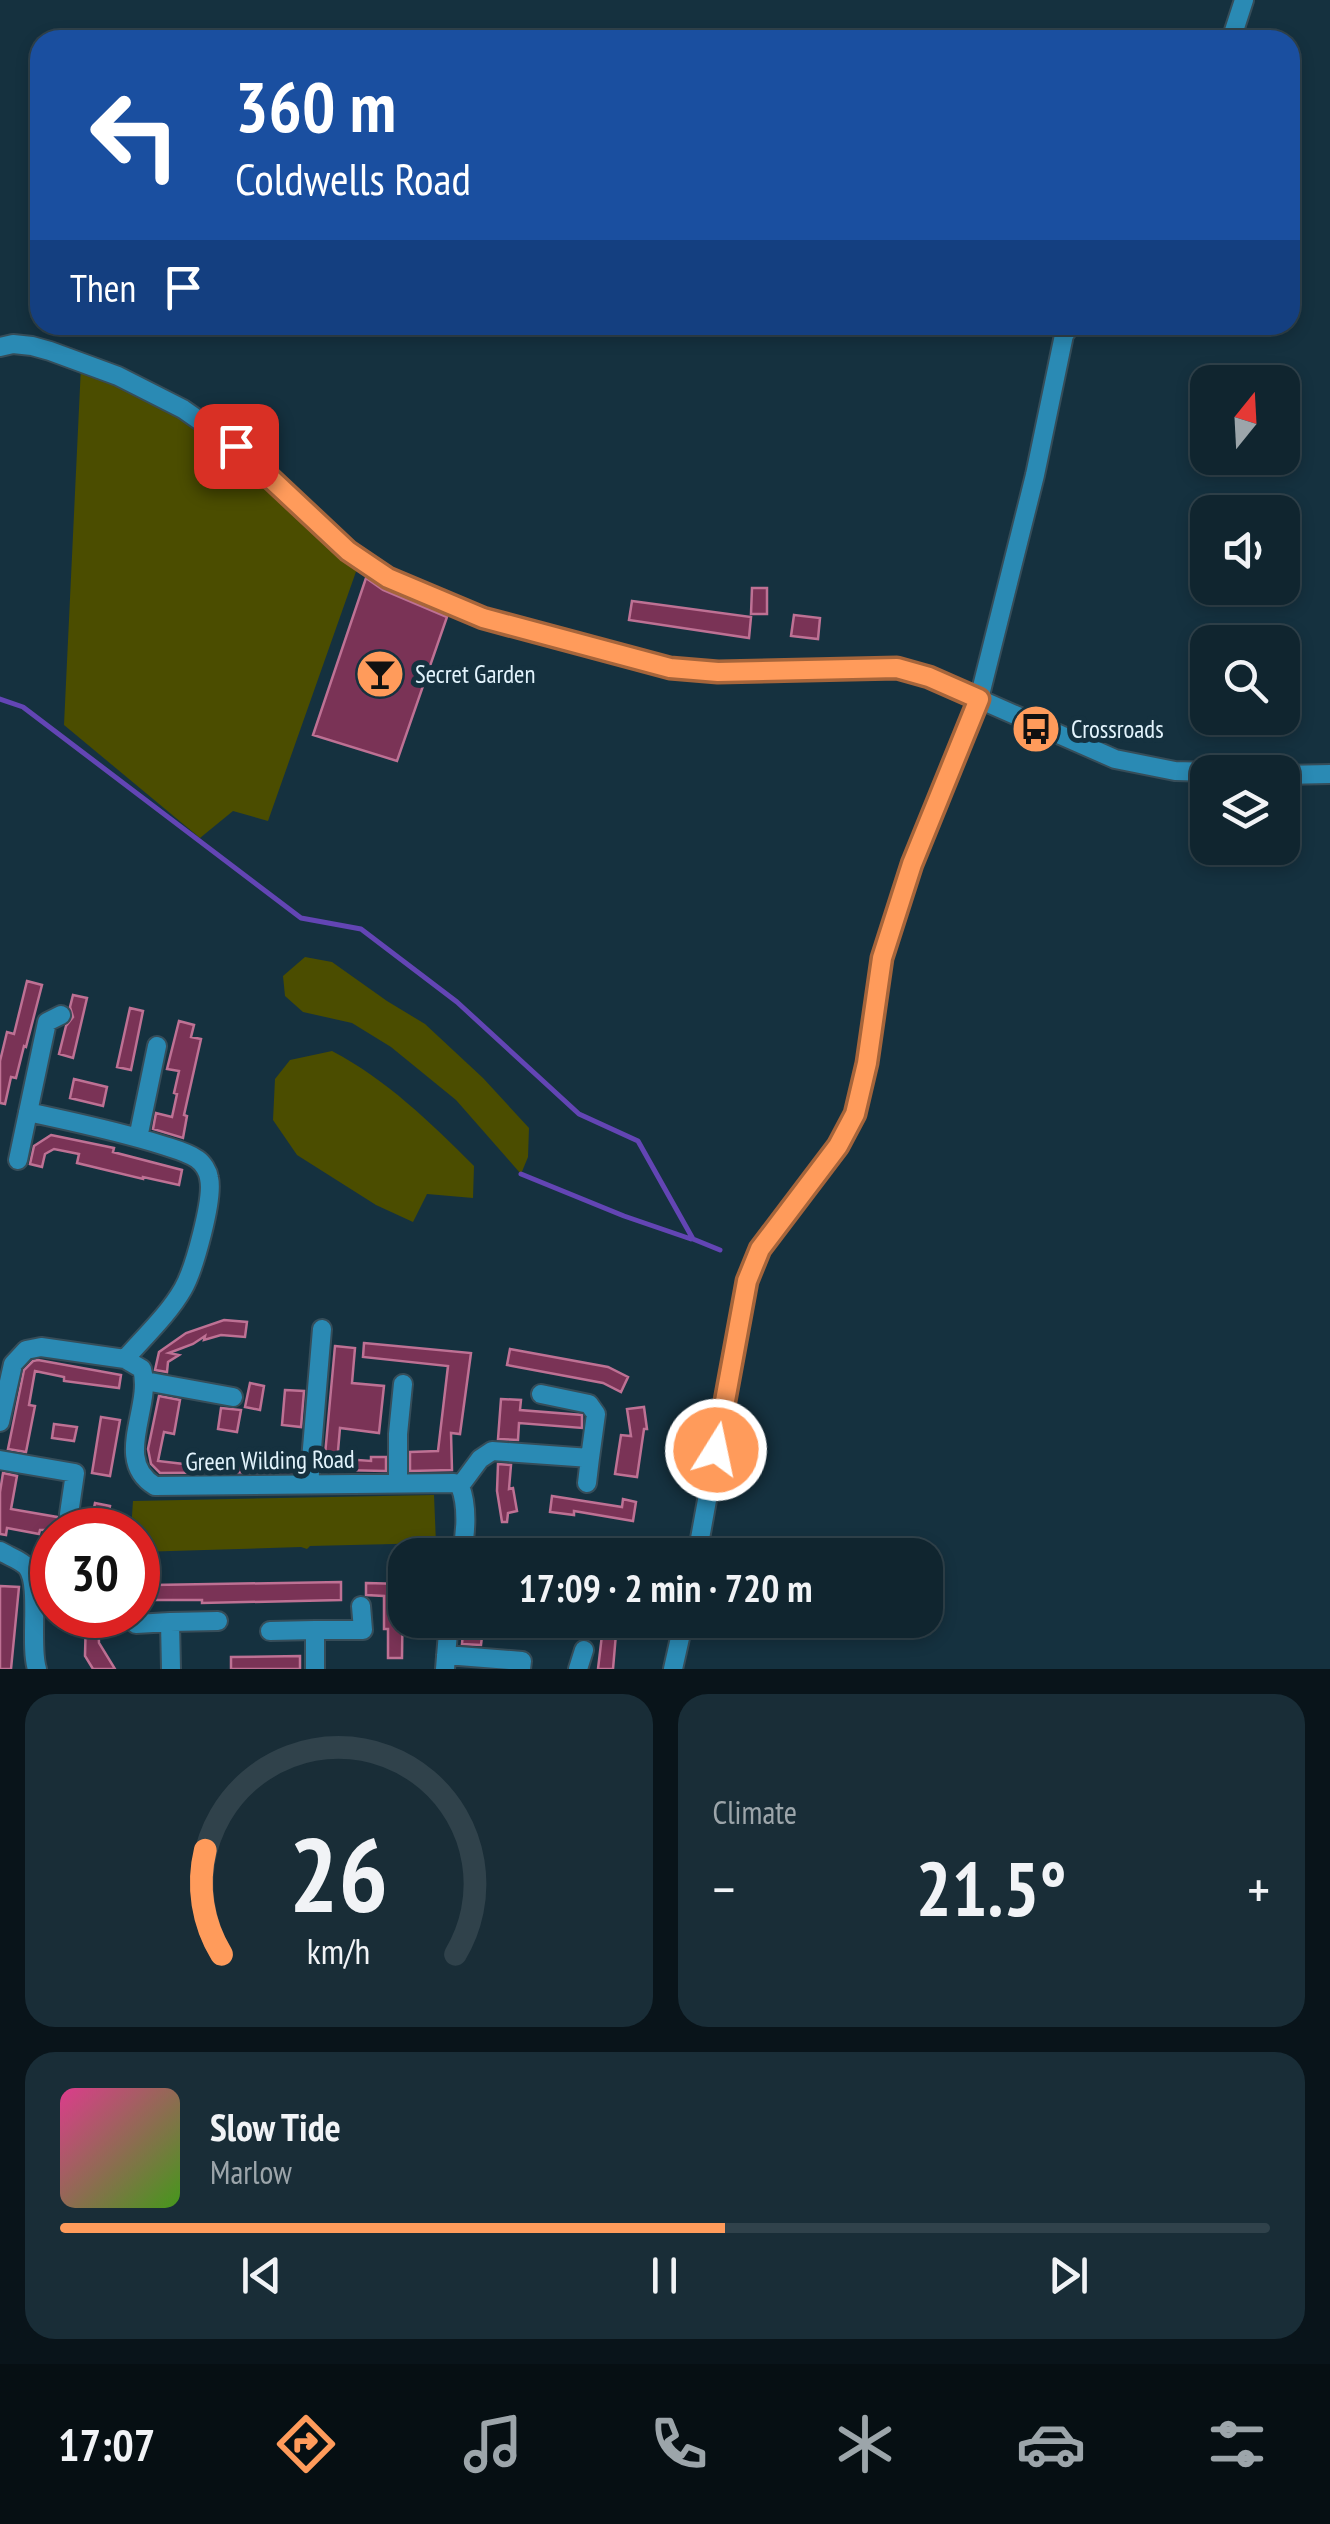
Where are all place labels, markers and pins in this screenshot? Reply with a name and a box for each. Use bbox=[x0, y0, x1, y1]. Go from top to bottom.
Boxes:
pin bbox=[194, 404, 279, 489]
bar icon: Secret Garden bbox=[354, 648, 406, 700]
place label: Secret Garden bbox=[415, 658, 535, 690]
bus stop icon: Crossroads bbox=[1010, 703, 1062, 755]
place label: Crossroads bbox=[1071, 713, 1164, 745]

